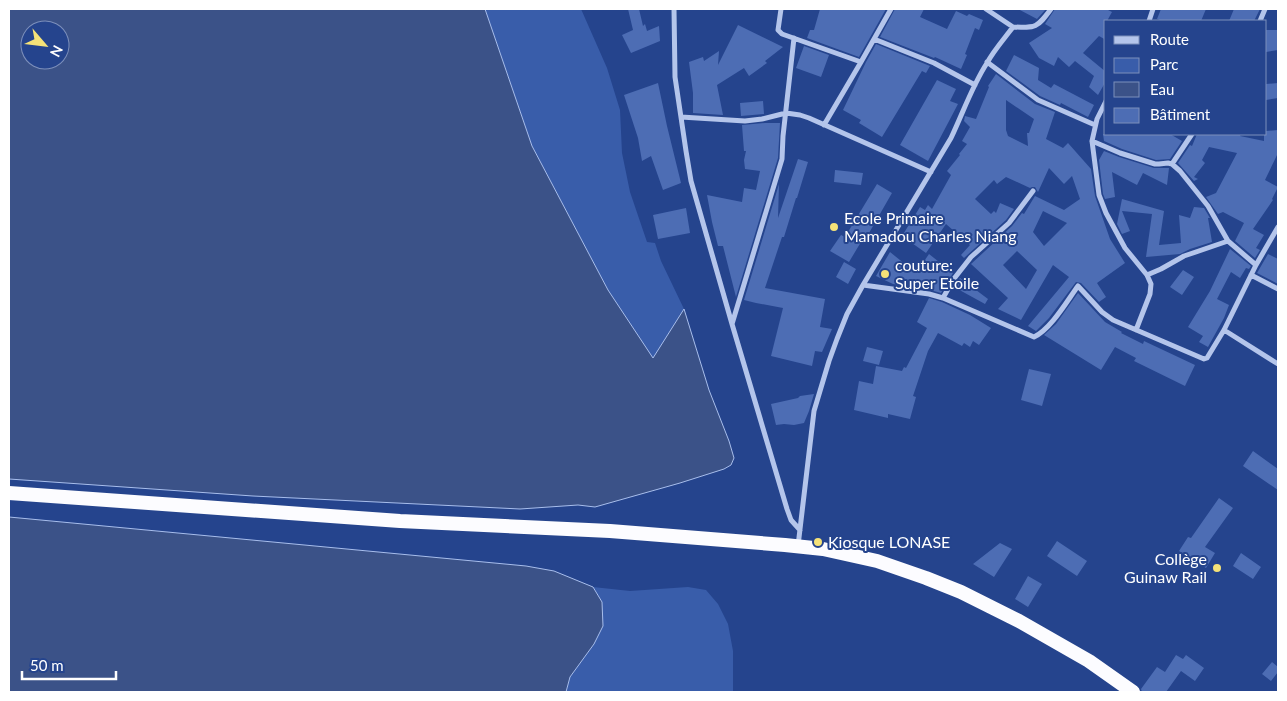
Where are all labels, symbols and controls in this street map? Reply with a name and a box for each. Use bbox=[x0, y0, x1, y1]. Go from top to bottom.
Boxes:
north arrow bbox=[20, 20, 70, 70]
legend bbox=[1104, 20, 1267, 135]
text: Route bbox=[1150, 30, 1189, 48]
text: N bbox=[47, 43, 67, 60]
text: Parc bbox=[1150, 55, 1179, 73]
text: Eau bbox=[1150, 80, 1174, 98]
text: Bâtiment bbox=[1150, 105, 1211, 123]
place label: Ecole Primaire Mamadou Charles Niang bbox=[844, 208, 1017, 245]
marker: Ecole Primaire Mamadou Charles Niang bbox=[828, 221, 840, 233]
place label: couture: Super Etoile bbox=[895, 255, 979, 292]
marker: couture: Super Etoile bbox=[879, 268, 891, 280]
place label: Kiosque LONASE bbox=[828, 532, 950, 551]
marker: Kiosque LONASE bbox=[812, 536, 824, 548]
place label: Collège Guinaw Rail bbox=[1124, 549, 1207, 586]
marker: Collège Guinaw Rail bbox=[1211, 562, 1223, 574]
scale bar bbox=[22, 648, 116, 680]
text: 50 m bbox=[30, 656, 64, 674]

